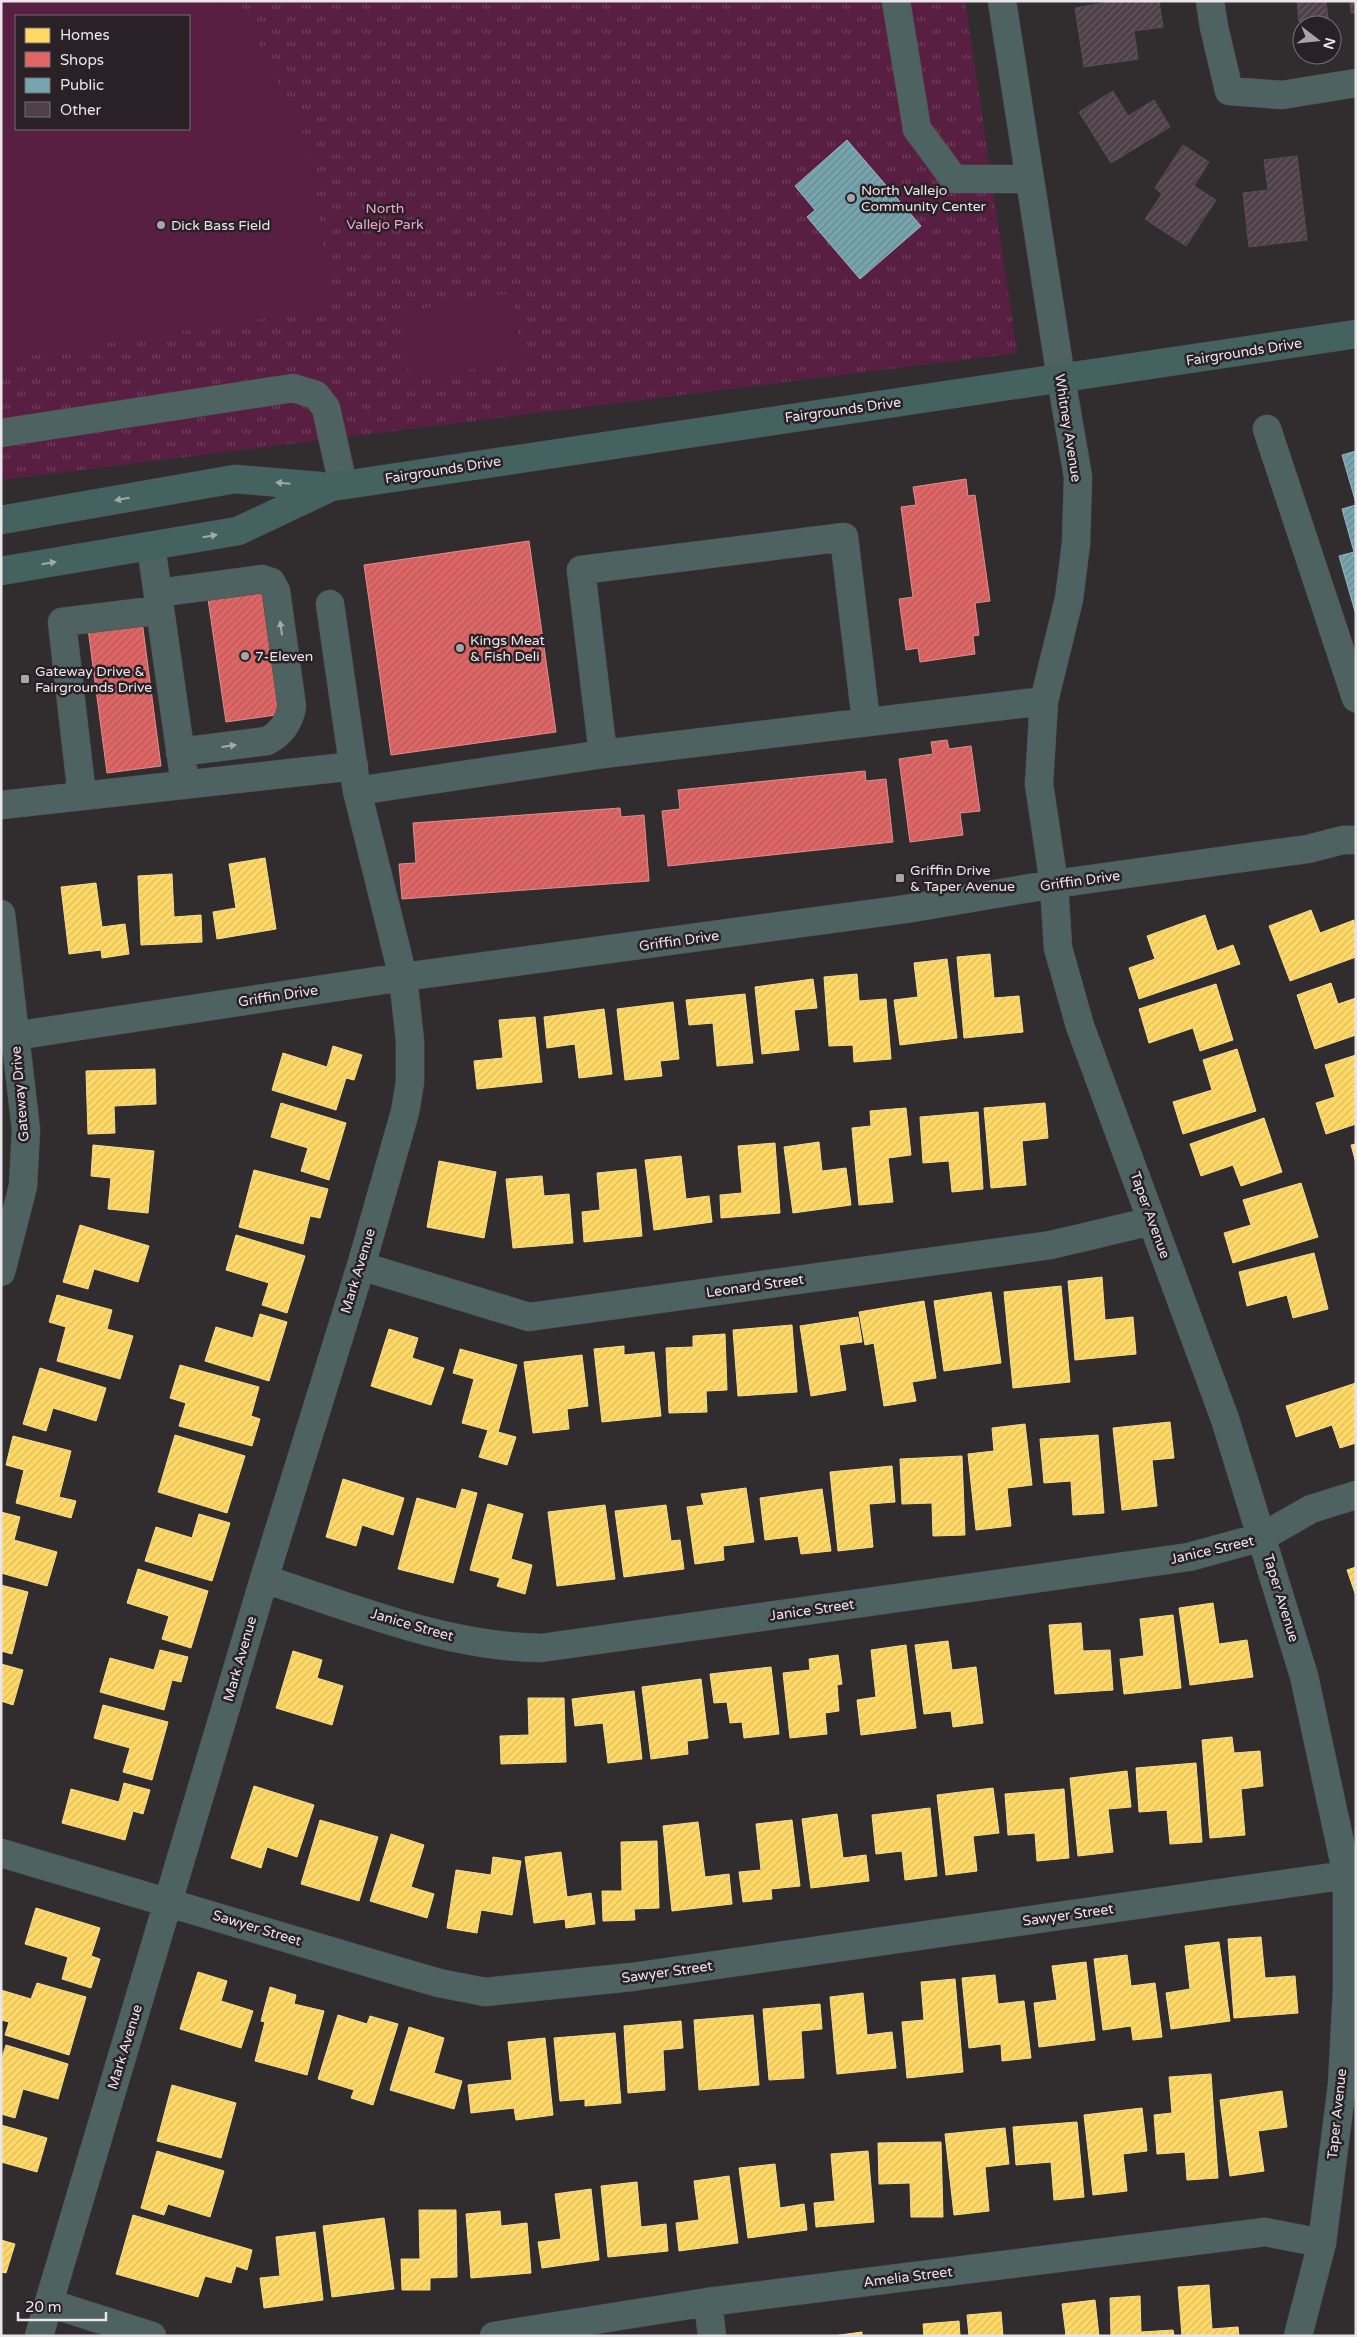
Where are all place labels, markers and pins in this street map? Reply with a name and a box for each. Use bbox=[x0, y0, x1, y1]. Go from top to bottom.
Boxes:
place label: North Vallejo Community Center bbox=[861, 182, 987, 215]
marker: North Vallejo Community Center bbox=[845, 192, 857, 204]
place label: Dick Bass Field bbox=[171, 217, 270, 234]
marker: Dick Bass Field bbox=[155, 219, 167, 231]
place label: Kings Meat & Fish Deli bbox=[470, 632, 546, 665]
marker: Kings Meat & Fish Deli bbox=[454, 642, 466, 654]
place label: 7-Eleven bbox=[255, 648, 313, 665]
marker: 7-Eleven bbox=[239, 650, 251, 662]
place label: Gateway Drive & Fairgrounds Drive bbox=[35, 663, 152, 696]
marker: Gateway Drive & Fairgrounds Drive bbox=[19, 673, 31, 685]
place label: Griffin Drive & Taper Avenue bbox=[910, 862, 1015, 895]
marker: Griffin Drive & Taper Avenue bbox=[894, 872, 906, 884]

